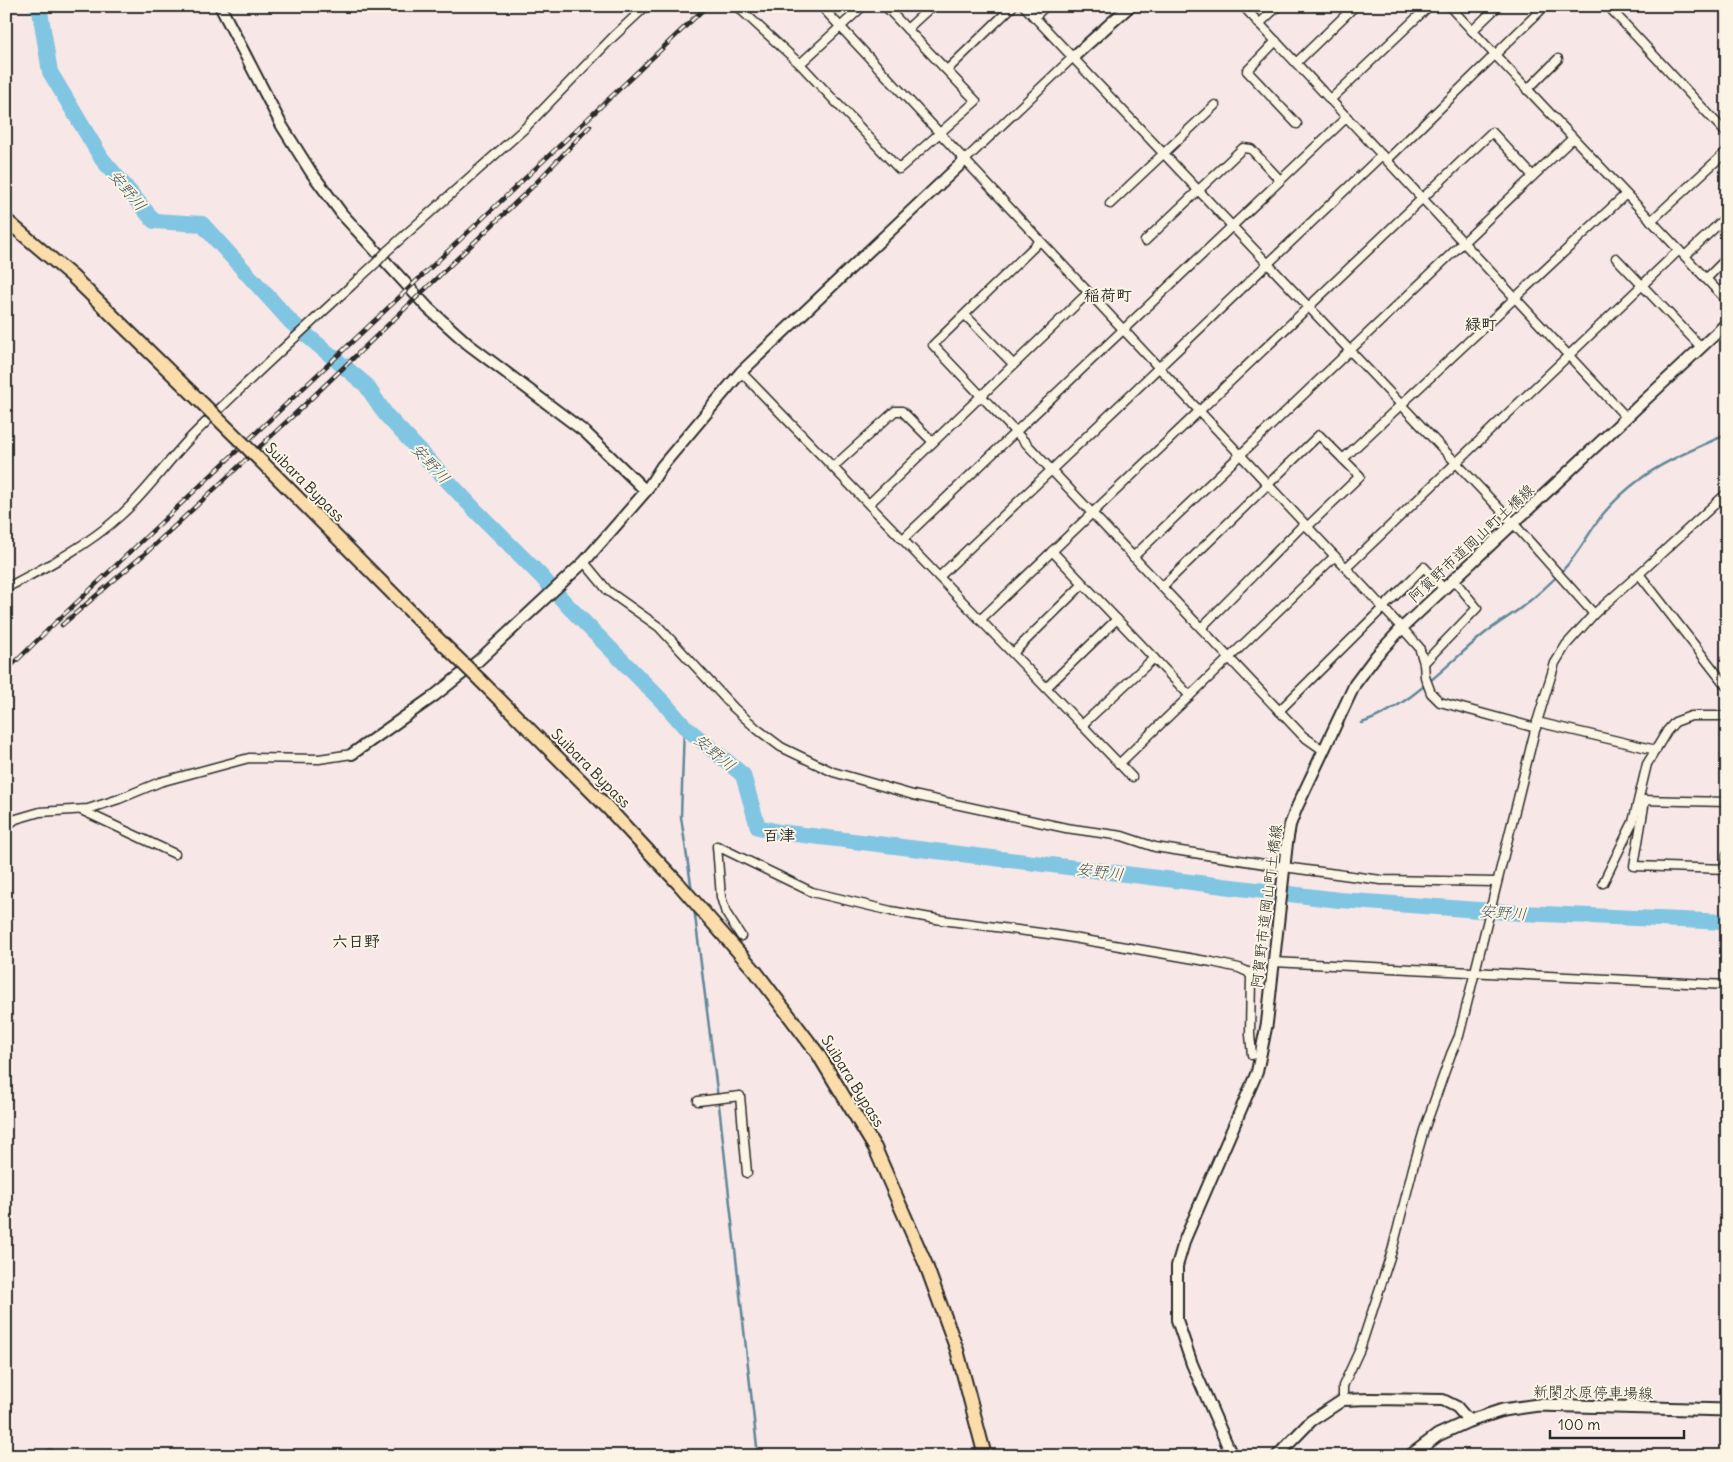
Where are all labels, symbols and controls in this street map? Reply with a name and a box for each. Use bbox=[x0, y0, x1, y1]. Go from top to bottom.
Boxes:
water label: 安野川 bbox=[105, 165, 151, 215]
district label: 稲荷町 bbox=[1084, 285, 1132, 305]
district label: 緑町 bbox=[1465, 314, 1497, 334]
street label: Suibara Bypass bbox=[261, 438, 349, 526]
water label: 安野川 bbox=[407, 439, 455, 487]
street label: 阿賀野市道岡山町土橋線 bbox=[1404, 480, 1538, 606]
street label: Suibara Bypass bbox=[547, 724, 635, 812]
water label: 安野川 bbox=[690, 729, 740, 775]
street label: 阿賀野市道岡山町土橋線 bbox=[1247, 823, 1285, 989]
district label: 百津 bbox=[763, 825, 795, 845]
water label: 安野川 bbox=[1075, 858, 1125, 884]
water label: 安野川 bbox=[1478, 900, 1528, 924]
district label: 六日野 bbox=[332, 931, 380, 951]
street label: Suibara Bypass bbox=[817, 1032, 889, 1130]
street label: 新関水原停車場線 bbox=[1533, 1381, 1653, 1403]
scale bar bbox=[1550, 1407, 1684, 1439]
text: 100 m bbox=[1558, 1415, 1600, 1434]

